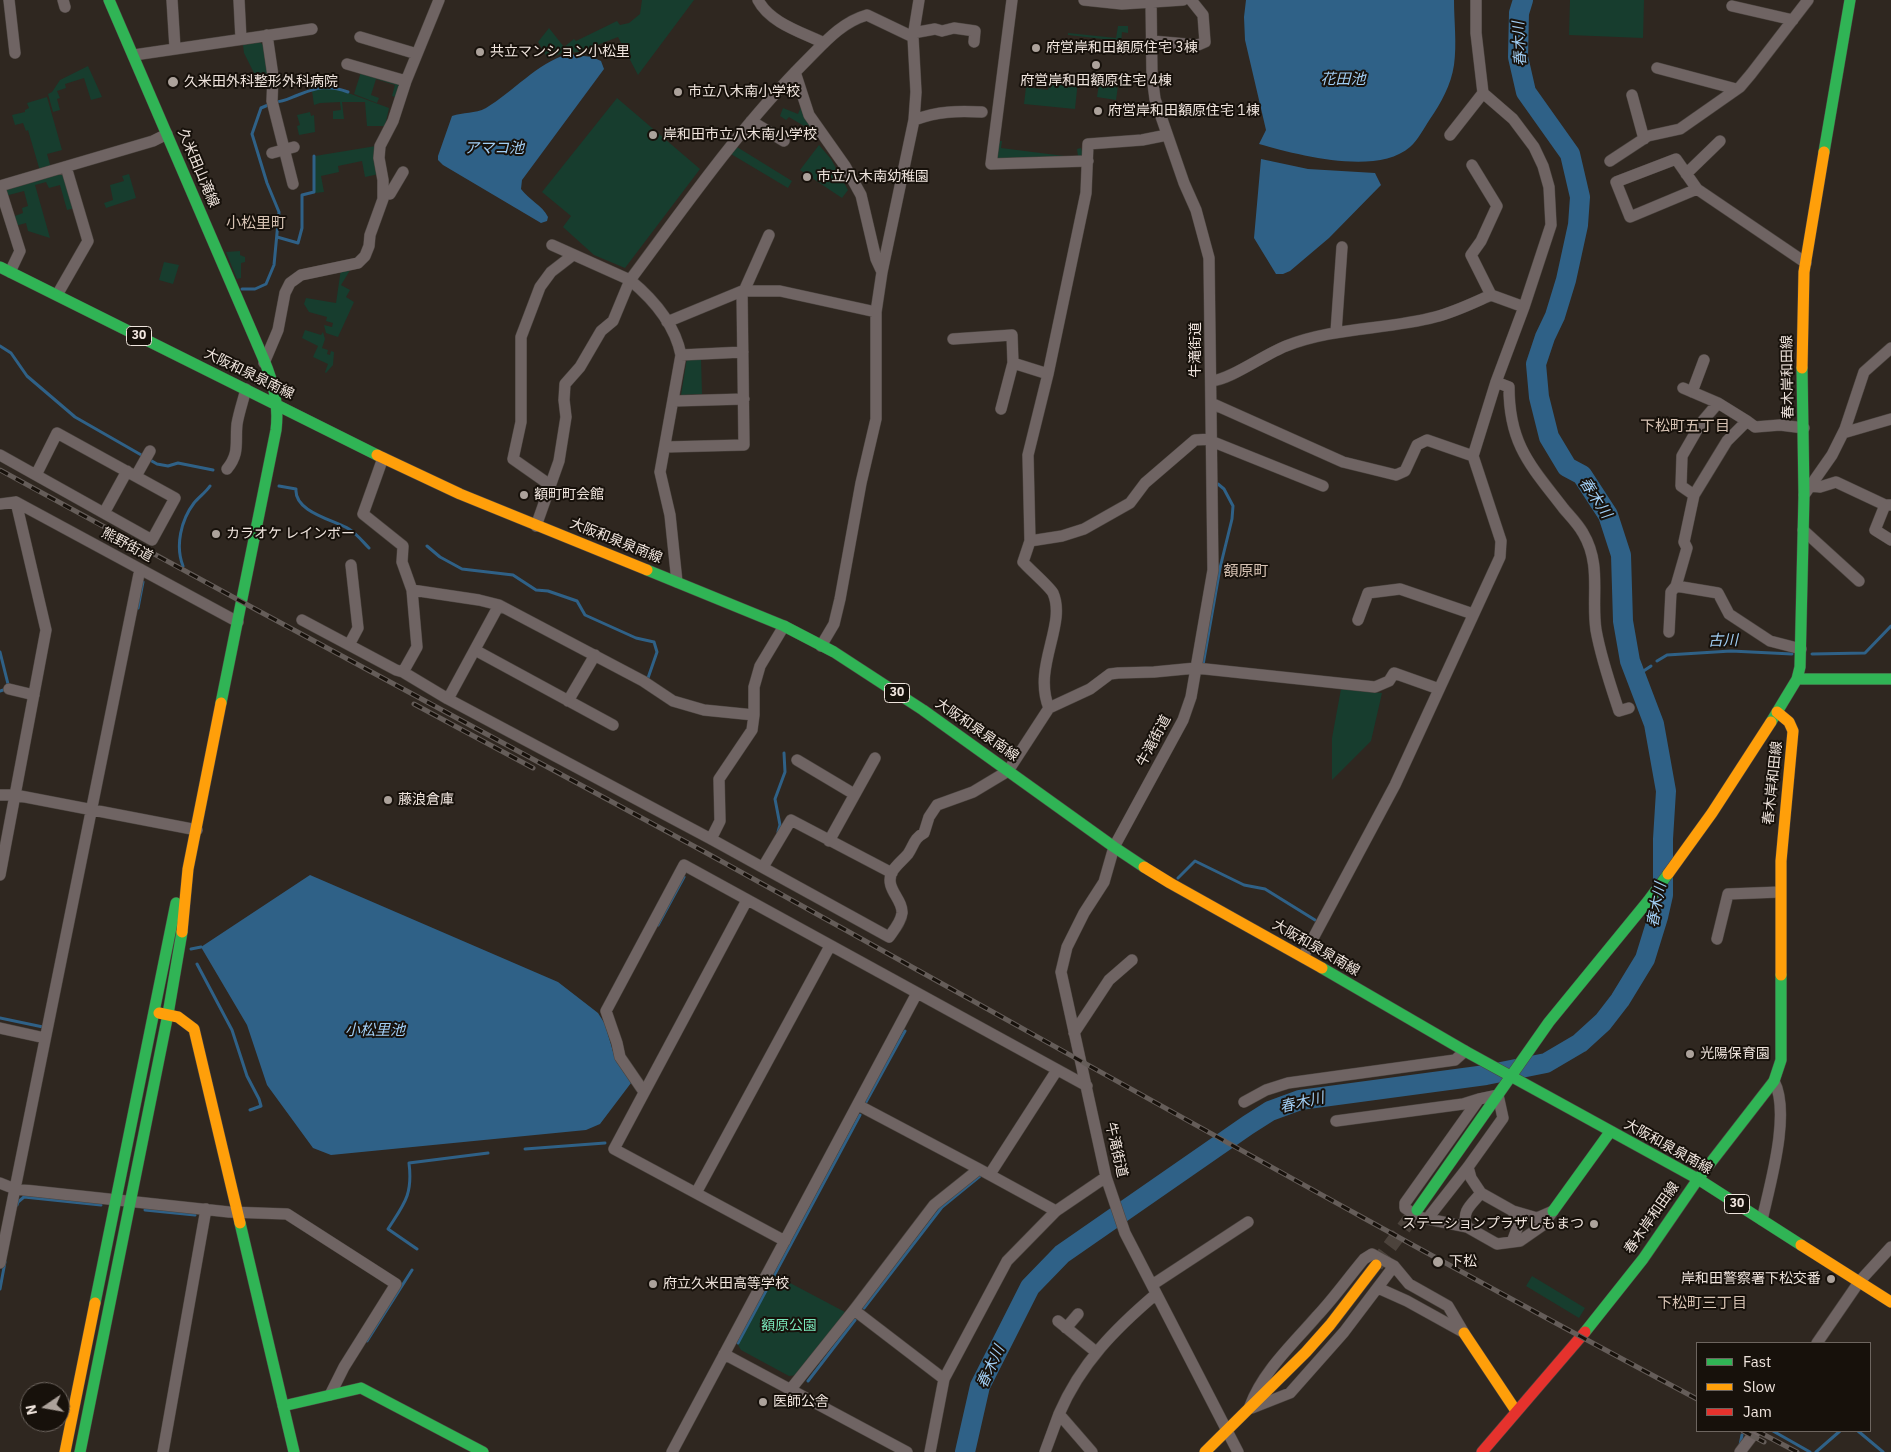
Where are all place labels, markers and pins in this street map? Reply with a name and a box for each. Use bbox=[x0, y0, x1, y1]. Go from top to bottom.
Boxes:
place label: 府営岸和田額原住宅 3棟 bbox=[1046, 40, 1198, 56]
marker: 府営岸和田額原住宅 3棟 bbox=[1030, 42, 1042, 54]
place label: 共立マンション小松里 bbox=[490, 44, 630, 60]
marker: 共立マンション小松里 bbox=[474, 46, 486, 58]
marker: 府営岸和田額原住宅 4棟 bbox=[1090, 59, 1102, 71]
place label: 府営岸和田額原住宅 4棟 bbox=[1020, 73, 1172, 89]
place label: 久米田外科整形外科病院 bbox=[184, 74, 338, 90]
marker: 久米田外科整形外科病院 bbox=[166, 75, 180, 89]
place label: 市立八木南小学校 bbox=[688, 84, 800, 100]
marker: 市立八木南小学校 bbox=[672, 86, 684, 98]
place label: 府営岸和田額原住宅 1棟 bbox=[1108, 103, 1260, 119]
marker: 府営岸和田額原住宅 1棟 bbox=[1092, 105, 1104, 117]
place label: 岸和田市立八木南小学校 bbox=[663, 127, 817, 143]
marker: 岸和田市立八木南小学校 bbox=[647, 129, 659, 141]
place label: 市立八木南幼稚園 bbox=[817, 169, 929, 185]
marker: 市立八木南幼稚園 bbox=[801, 171, 813, 183]
place label: 額町町会館 bbox=[534, 487, 604, 503]
marker: 額町町会館 bbox=[518, 489, 530, 501]
place label: カラオケ レインボー bbox=[226, 526, 355, 542]
marker: カラオケ レインボー bbox=[210, 528, 222, 540]
place label: 藤浪倉庫 bbox=[398, 792, 454, 808]
marker: 藤浪倉庫 bbox=[382, 794, 394, 806]
place label: 光陽保育園 bbox=[1700, 1046, 1770, 1062]
marker: 光陽保育園 bbox=[1684, 1048, 1696, 1060]
place label: ステーションプラザしもまつ bbox=[1402, 1216, 1584, 1232]
marker: ステーションプラザしもまつ bbox=[1588, 1218, 1600, 1230]
place label: 下松 bbox=[1449, 1254, 1477, 1270]
marker: 下松 bbox=[1431, 1255, 1445, 1269]
place label: 岸和田警察署下松交番 bbox=[1681, 1271, 1821, 1287]
marker: 岸和田警察署下松交番 bbox=[1825, 1273, 1837, 1285]
place label: 府立久米田高等学校 bbox=[663, 1276, 789, 1292]
marker: 府立久米田高等学校 bbox=[647, 1278, 659, 1290]
place label: 医師公舎 bbox=[773, 1394, 829, 1410]
marker: 医師公舎 bbox=[757, 1396, 769, 1408]

